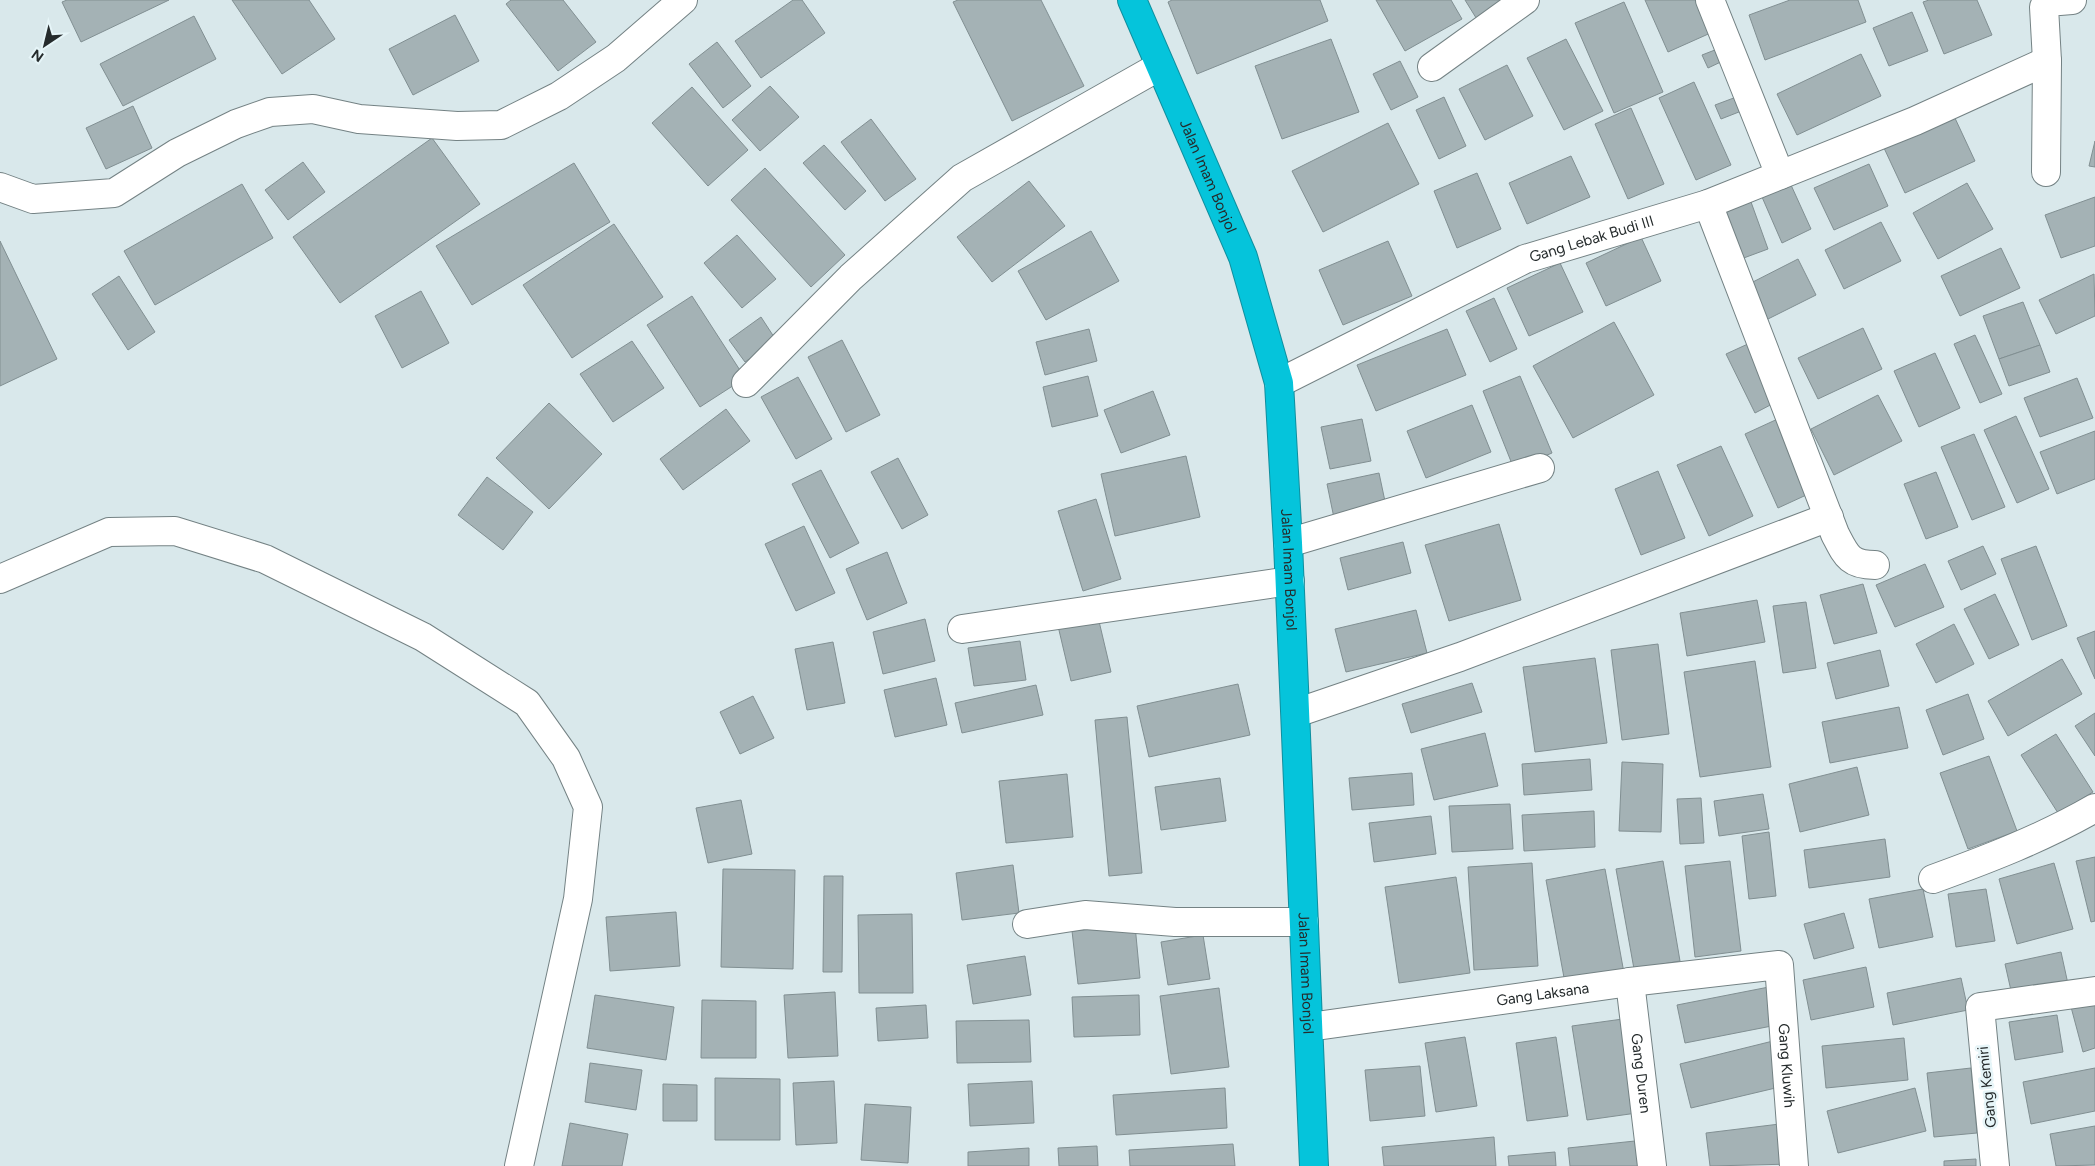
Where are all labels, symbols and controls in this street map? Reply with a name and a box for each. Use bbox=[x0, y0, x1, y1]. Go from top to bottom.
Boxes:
north arrow bbox=[20, 20, 70, 70]
text: N bbox=[29, 45, 47, 65]
street label: Jalan Imam Bonjol bbox=[1176, 117, 1241, 236]
street label: Gang Lebak Budi III bbox=[1527, 212, 1656, 266]
street label: Jalan Imam Bonjol bbox=[1277, 508, 1301, 631]
street label: Jalan Imam Bonjol bbox=[1294, 912, 1317, 1035]
street label: Gang Laksana bbox=[1495, 979, 1590, 1010]
street label: Gang Kluwih bbox=[1774, 1023, 1799, 1108]
street label: Gang Duren bbox=[1627, 1032, 1655, 1114]
street label: Gang Kemiri bbox=[1974, 1045, 2000, 1129]

